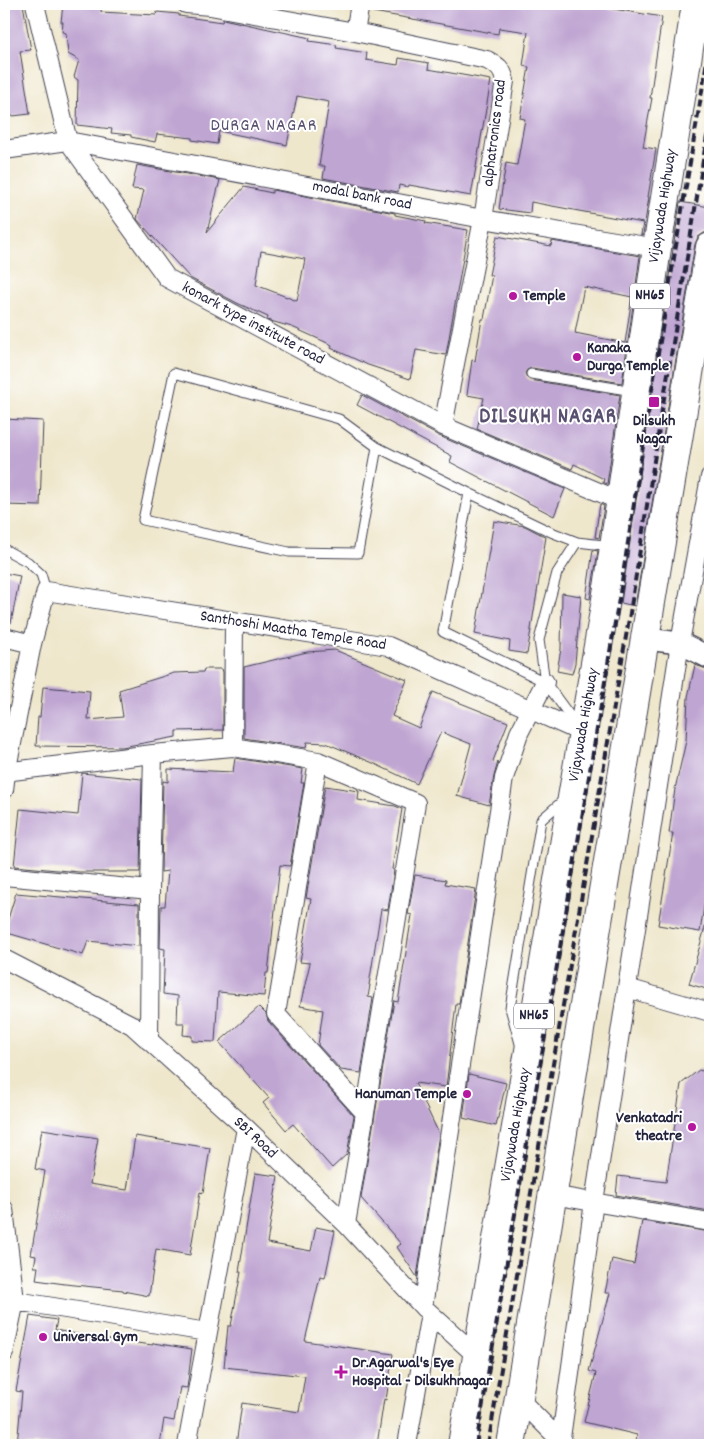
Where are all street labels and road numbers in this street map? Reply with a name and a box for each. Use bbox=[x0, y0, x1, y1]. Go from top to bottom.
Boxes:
street label: alphatronics road bbox=[477, 78, 513, 188]
street label: Vijaywada Highway bbox=[643, 147, 683, 265]
street label: modal bank road bbox=[310, 175, 414, 217]
street label: konark type institute road bbox=[178, 277, 328, 371]
road number: NH65 bbox=[630, 284, 670, 308]
street label: Santhoshi Maatha Temple Road bbox=[198, 605, 388, 657]
street label: Vijaywada Highway bbox=[563, 666, 605, 784]
road number: NH65 bbox=[514, 1004, 554, 1028]
street label: Vijaywada Highway bbox=[495, 1066, 537, 1184]
street label: SBI Road bbox=[228, 1111, 282, 1165]

